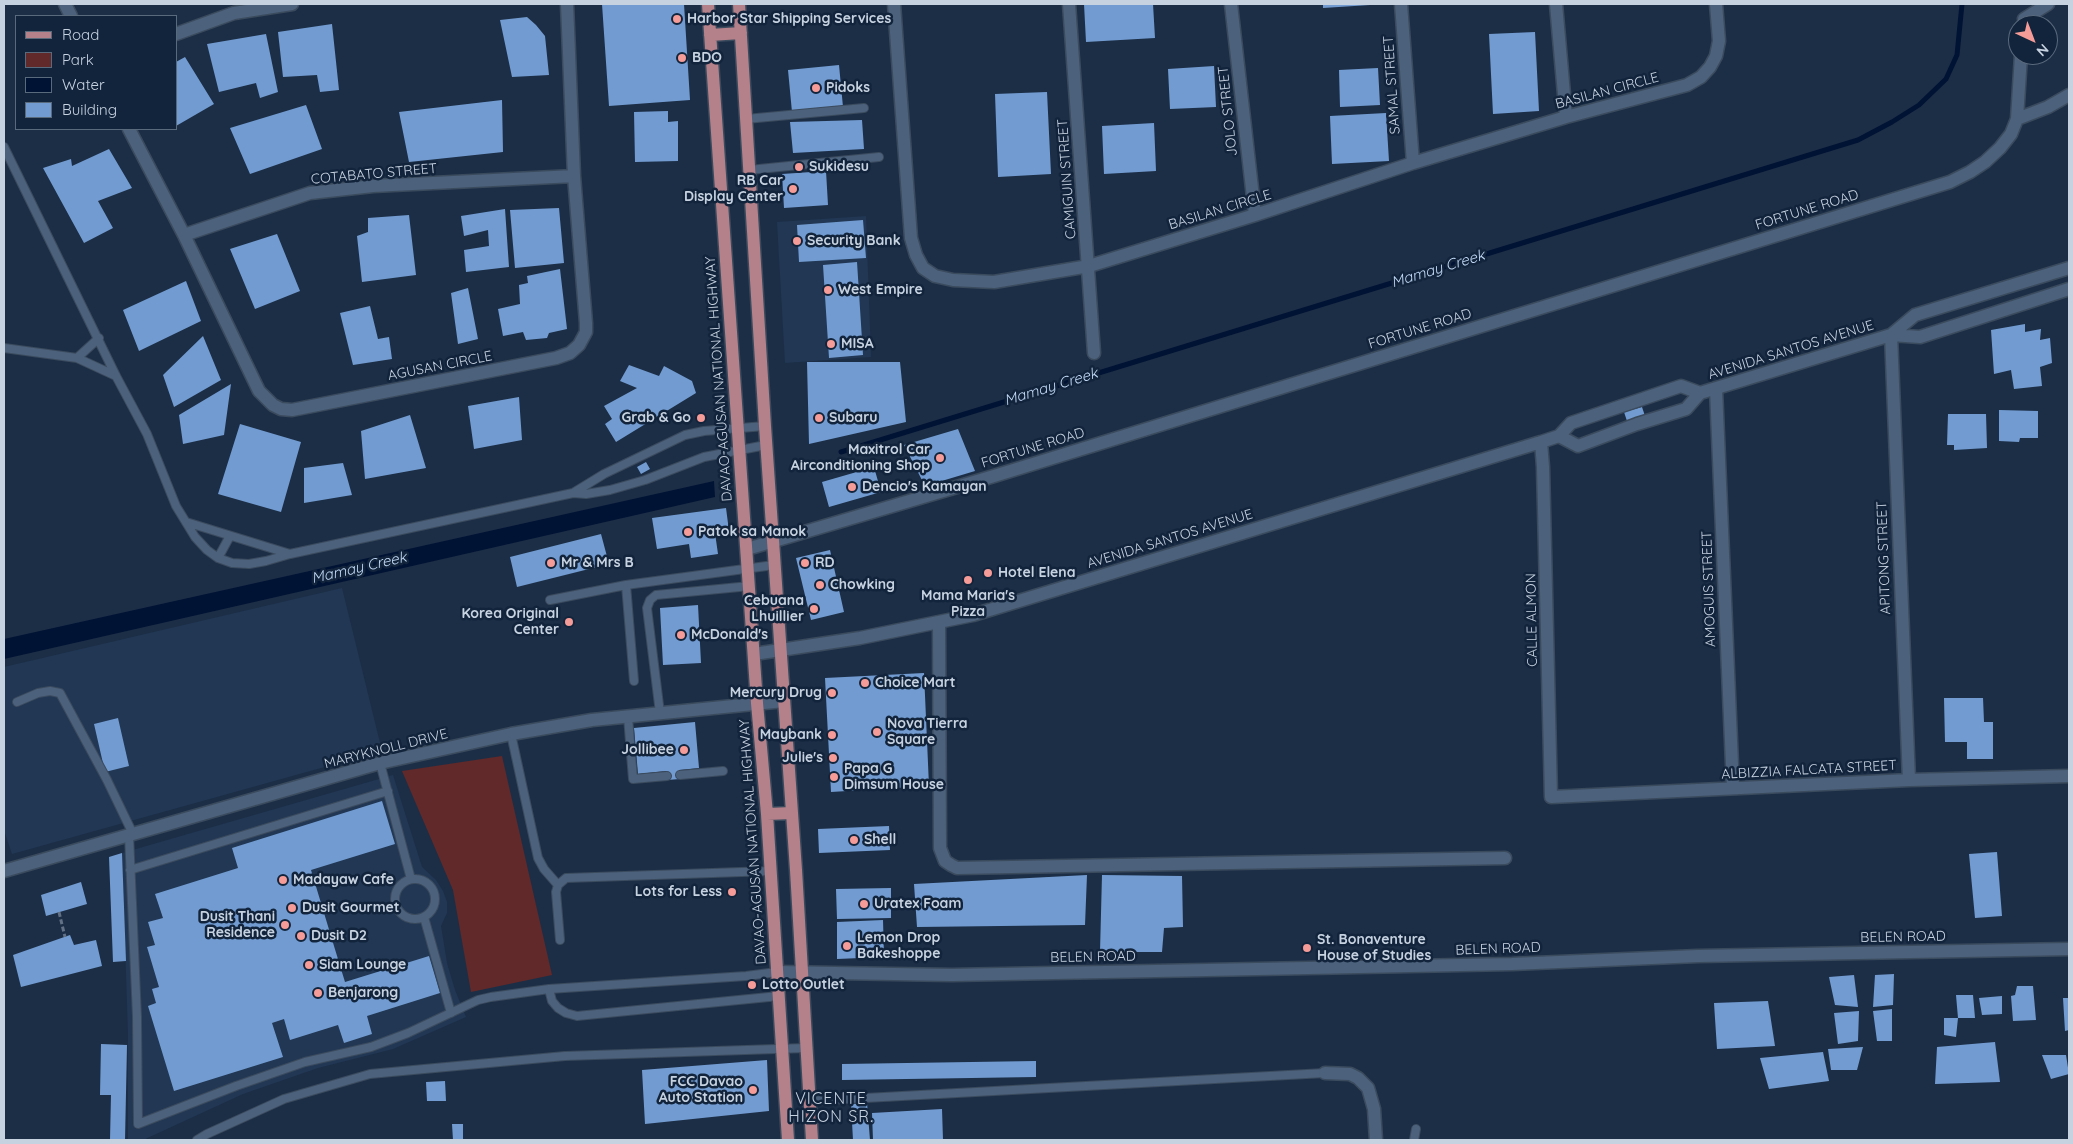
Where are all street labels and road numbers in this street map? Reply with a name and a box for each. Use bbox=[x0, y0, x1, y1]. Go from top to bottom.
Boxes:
street label: SAMAL STREET bbox=[1380, 35, 1404, 135]
street label: JOLO STREET bbox=[1215, 65, 1241, 157]
street label: BASILAN CIRCLE bbox=[1553, 69, 1661, 113]
street label: CAMIGUIN STREET bbox=[1054, 118, 1080, 240]
street label: COTABATO STREET bbox=[310, 160, 438, 188]
street label: BASILAN CIRCLE bbox=[1167, 186, 1273, 234]
street label: FORTUNE ROAD bbox=[1753, 186, 1861, 234]
street label: DAVAO-AGUSAN NATIONAL HIGHWAY bbox=[702, 256, 736, 502]
street label: FORTUNE ROAD bbox=[1366, 305, 1474, 353]
street label: AVENIDA SANTOS AVENUE bbox=[1706, 317, 1876, 383]
street label: AGUSAN CIRCLE bbox=[386, 348, 494, 384]
street label: FORTUNE ROAD bbox=[979, 424, 1087, 472]
street label: APITONG STREET bbox=[1874, 501, 1894, 615]
street label: AVENIDA SANTOS AVENUE bbox=[1085, 506, 1255, 572]
street label: AMOGUIS STREET bbox=[1699, 531, 1719, 647]
street label: CALLE ALMON bbox=[1523, 573, 1541, 667]
street label: DAVAO-AGUSAN NATIONAL HIGHWAY bbox=[736, 719, 770, 965]
street label: MARYKNOLL DRIVE bbox=[322, 726, 450, 772]
street label: ALBIZZIA FALCATA STREET bbox=[1721, 757, 1897, 783]
street label: BELEN ROAD bbox=[1860, 928, 1946, 946]
street label: BELEN ROAD bbox=[1455, 939, 1541, 959]
street label: BELEN ROAD bbox=[1050, 948, 1136, 966]

